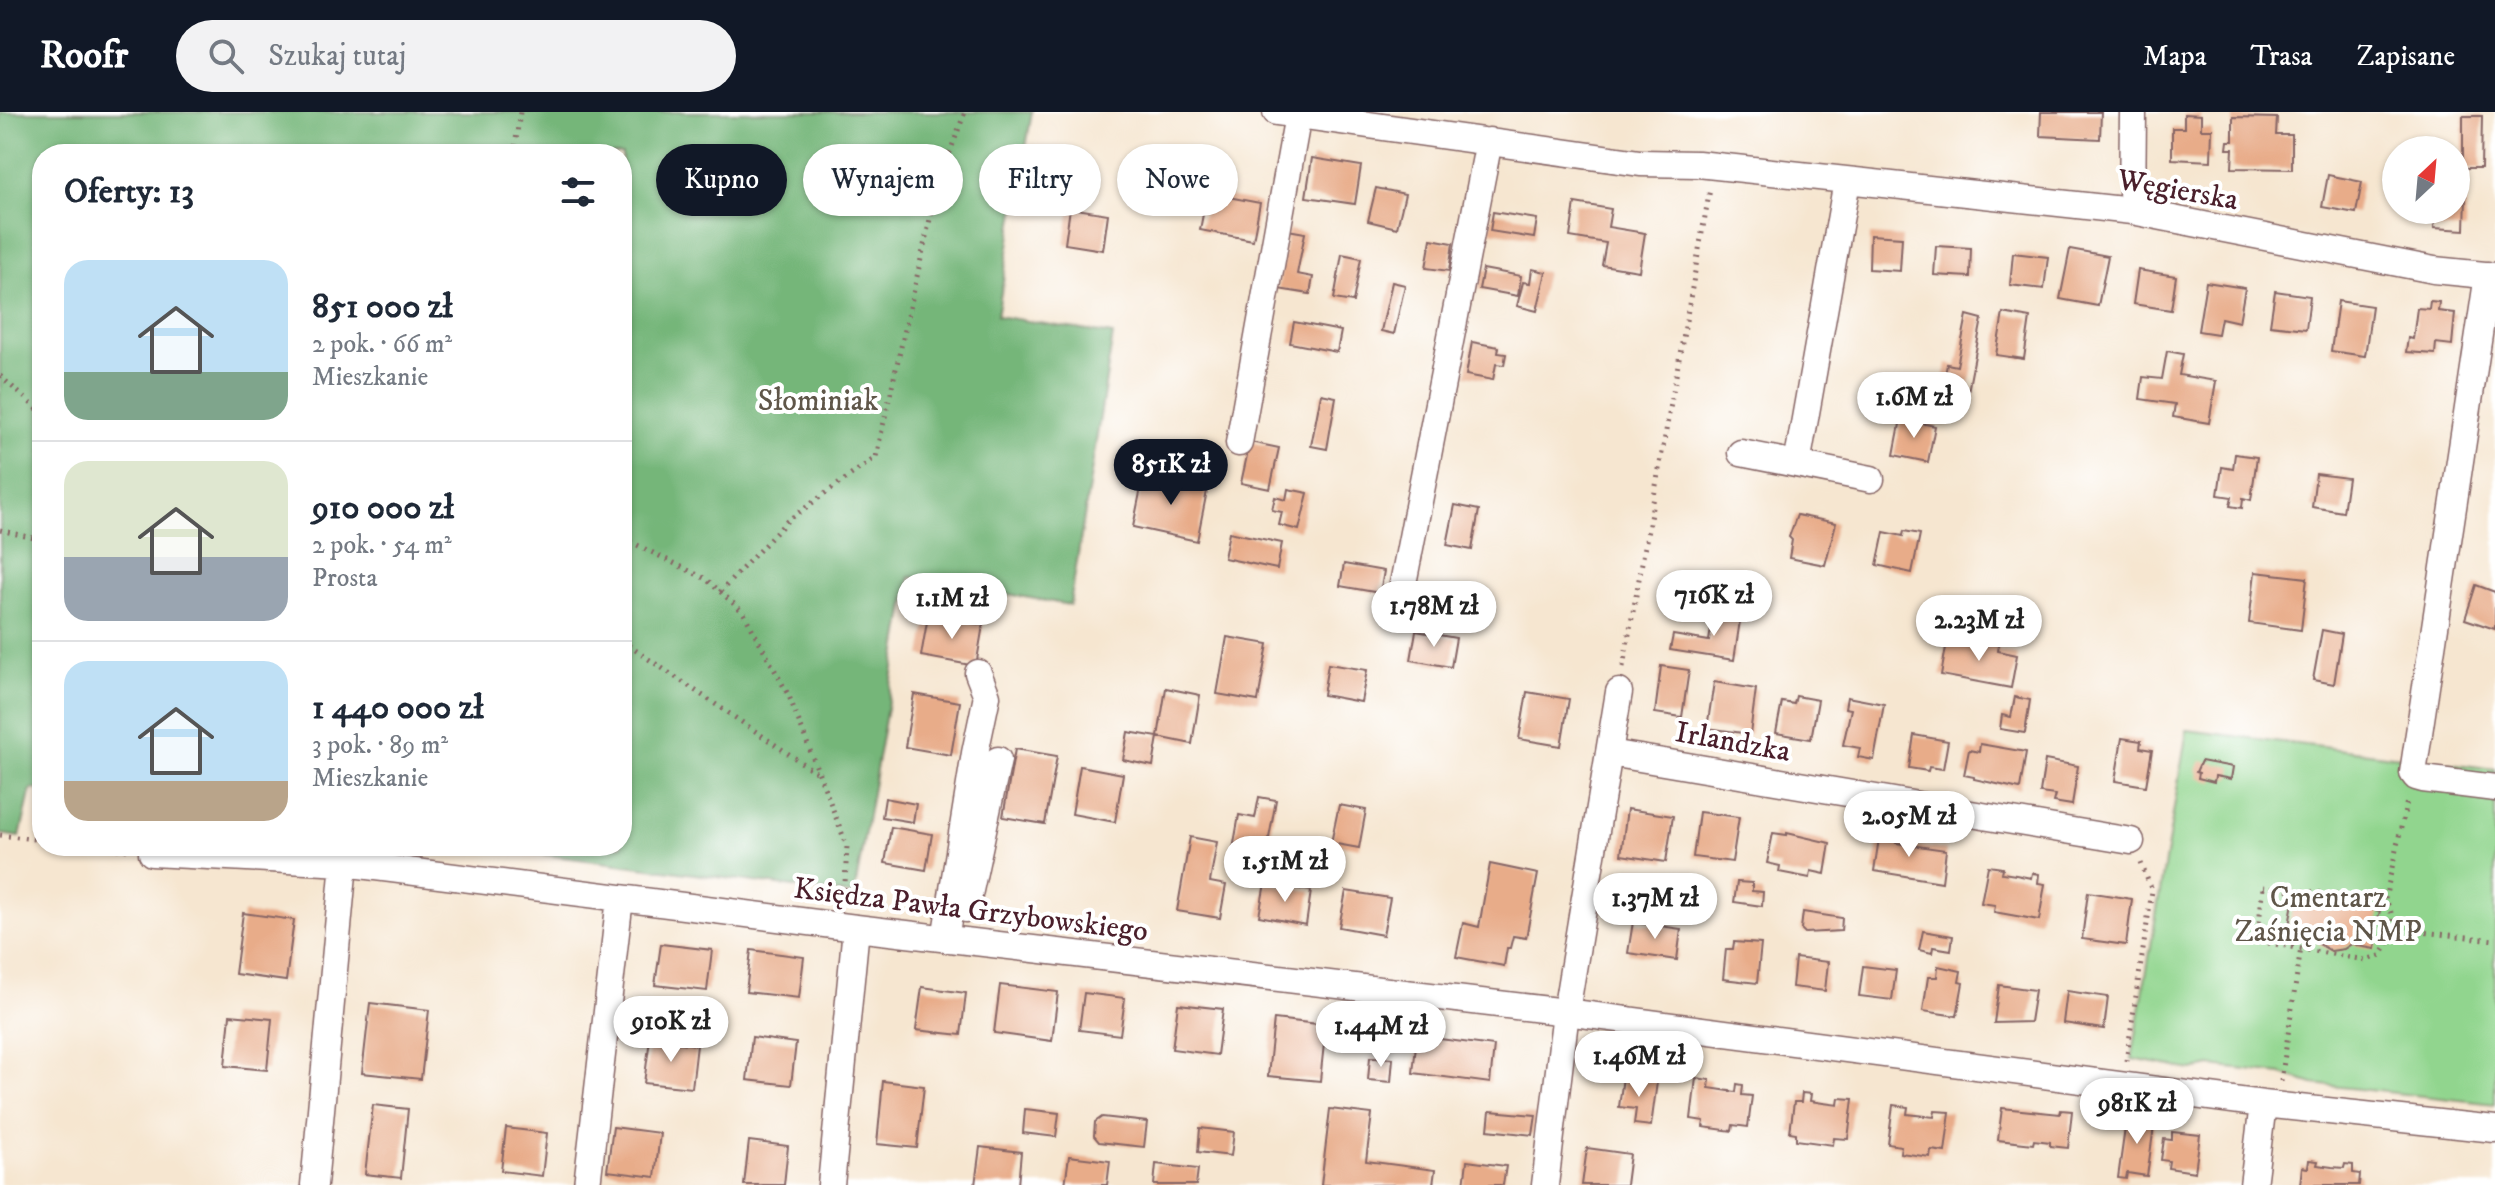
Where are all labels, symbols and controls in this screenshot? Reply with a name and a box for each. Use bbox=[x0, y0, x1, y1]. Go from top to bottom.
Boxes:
search box bbox=[176, 20, 736, 92]
text: Roofr bbox=[40, 32, 128, 80]
icon: search bbox=[204, 34, 248, 78]
text: Szukaj tutaj bbox=[268, 38, 406, 75]
text: Mapa bbox=[2143, 39, 2207, 74]
text: Trasa bbox=[2251, 39, 2312, 74]
text: Zapisane bbox=[2356, 39, 2455, 74]
north arrow bbox=[2382, 136, 2470, 224]
map controls bbox=[2382, 136, 2470, 224]
chip: Kupno bbox=[656, 144, 787, 216]
chip: Wynajem bbox=[803, 144, 963, 216]
chip: Filtry bbox=[979, 144, 1101, 216]
chip: Nowe bbox=[1117, 144, 1238, 216]
street label: Węgierska bbox=[2113, 161, 2241, 219]
icon: filters bbox=[556, 170, 600, 214]
text: Oferty: 13 bbox=[64, 171, 194, 213]
text: 851 000 zł bbox=[312, 286, 453, 328]
icon: home bbox=[128, 292, 224, 388]
text: 2 pok. · 66 m² bbox=[312, 328, 452, 361]
text: Mieszkanie bbox=[312, 361, 428, 394]
pin: 1.6M zł bbox=[1840, 372, 1988, 440]
text: 1.6M zł bbox=[1875, 381, 1953, 414]
park label: Słominiak bbox=[758, 383, 878, 420]
pin: 851K zł bbox=[1097, 439, 1245, 507]
text: 851K zł bbox=[1132, 448, 1210, 481]
text: 910 000 zł bbox=[312, 487, 454, 529]
icon: home bbox=[128, 493, 224, 589]
text: 2 pok. · 54 m² bbox=[312, 529, 452, 562]
text: Prosta bbox=[312, 562, 377, 595]
pin: 716K zł bbox=[1640, 570, 1788, 638]
pin: 1.1M zł bbox=[878, 573, 1026, 641]
text: 716K zł bbox=[1674, 579, 1754, 612]
pin: 1.78M zł bbox=[1351, 581, 1517, 649]
text: 1.1M zł bbox=[915, 582, 989, 615]
text: 1.78M zł bbox=[1389, 590, 1479, 623]
pin: 2.23M zł bbox=[1896, 595, 2062, 663]
text: 2.23M zł bbox=[1934, 604, 2024, 637]
text: 1 440 000 zł bbox=[312, 687, 484, 729]
icon: home bbox=[128, 693, 224, 789]
street label: Irlandzka bbox=[1672, 714, 1793, 771]
text: 3 pok. · 89 m² bbox=[312, 729, 448, 762]
text: Mieszkanie bbox=[312, 762, 428, 795]
pin: 2.05M zł bbox=[1826, 791, 1992, 859]
text: 2.05M zł bbox=[1862, 800, 1956, 833]
pin: 1.51M zł bbox=[1202, 836, 1368, 904]
text: 1.51M zł bbox=[1242, 845, 1328, 878]
street label: Księdza Pawła Grzybowskiego bbox=[792, 870, 1150, 951]
pin: 1.37M zł bbox=[1572, 873, 1738, 941]
park label: Cmentarz Zaśnięcia NMP bbox=[2234, 880, 2422, 951]
text: 1.37M zł bbox=[1611, 882, 1699, 915]
pin: 910K zł bbox=[597, 996, 745, 1064]
pin: 1.44M zł bbox=[1298, 1001, 1464, 1069]
text: 910K zł bbox=[631, 1005, 711, 1038]
text: 1.44M zł bbox=[1334, 1010, 1428, 1043]
pin: 1.46M zł bbox=[1556, 1031, 1722, 1099]
text: 1.46M zł bbox=[1593, 1040, 1685, 1073]
pin: 981K zł bbox=[2063, 1078, 2211, 1146]
text: 981K zł bbox=[2098, 1087, 2176, 1120]

